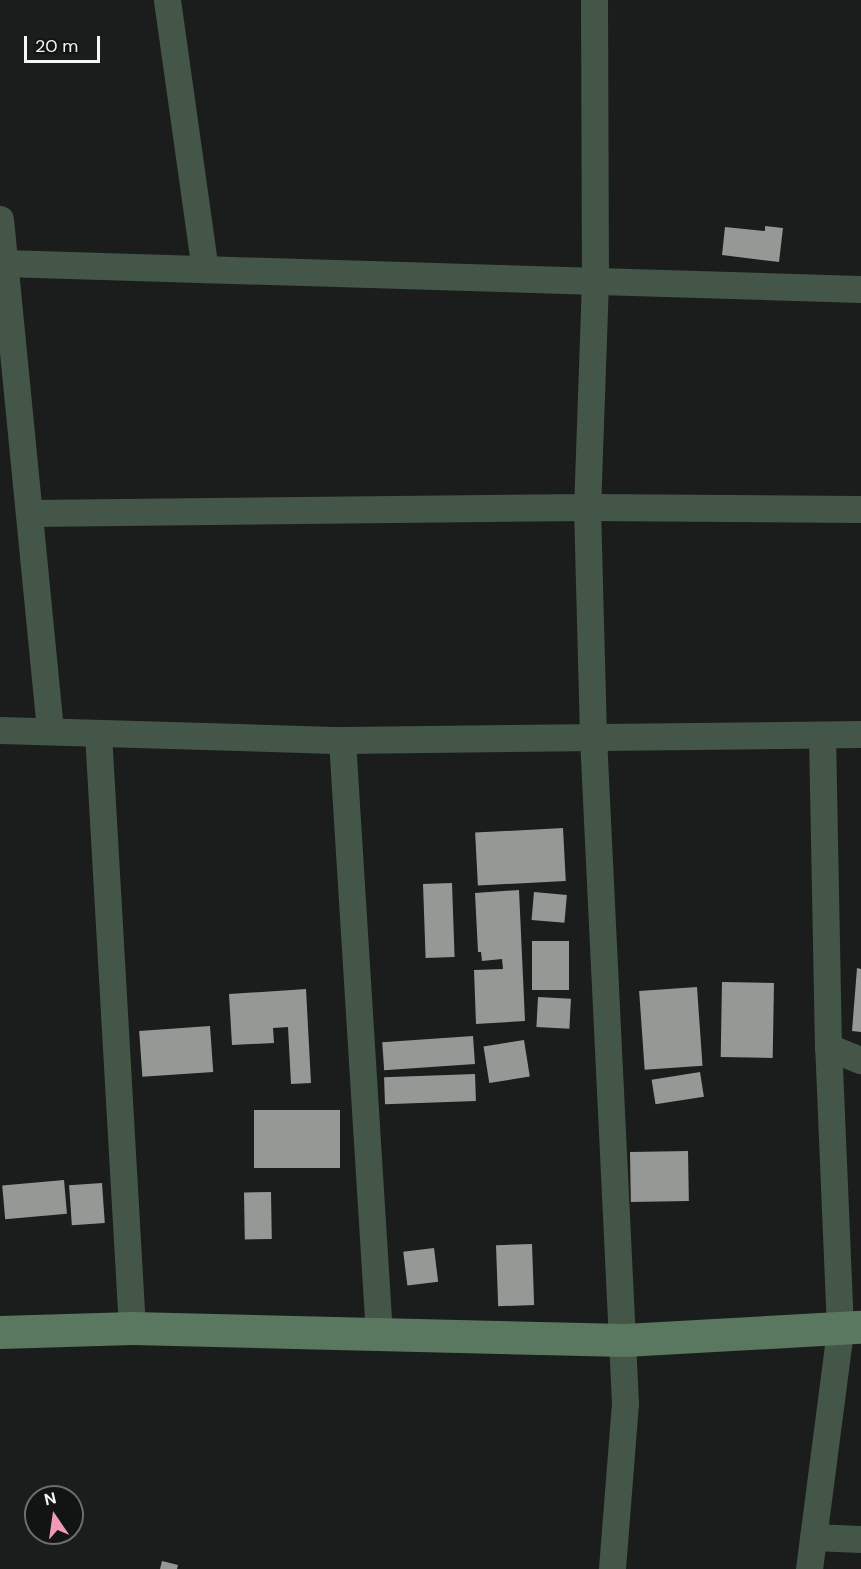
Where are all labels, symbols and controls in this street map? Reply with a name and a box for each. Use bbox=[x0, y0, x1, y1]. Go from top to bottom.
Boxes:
scale bar bbox=[27, 24, 104, 62]
text: 20 m bbox=[35, 34, 78, 58]
north arrow bbox=[24, 1485, 84, 1545]
text: N bbox=[42, 1487, 58, 1510]

